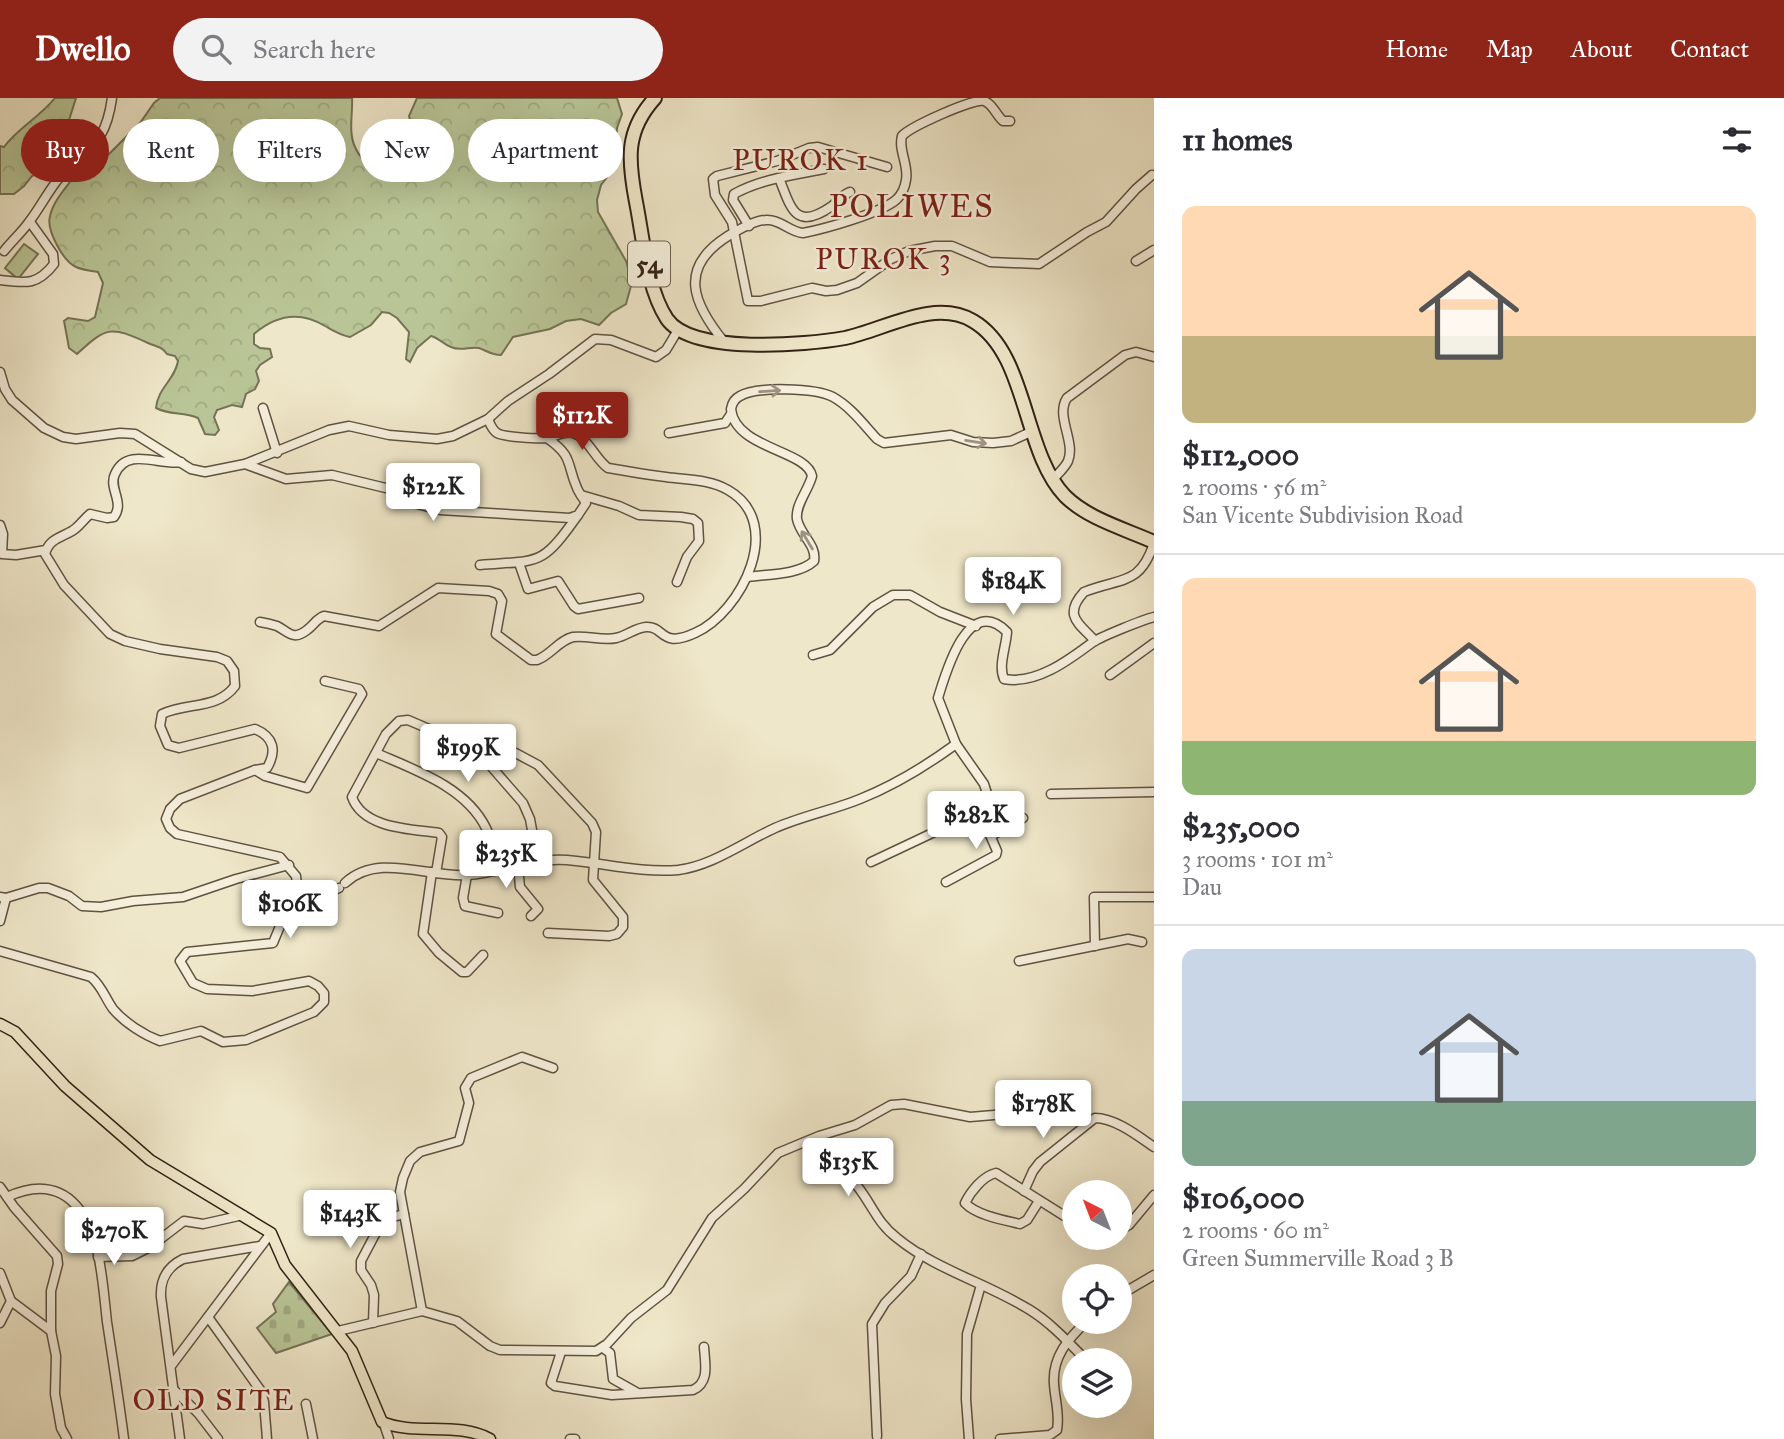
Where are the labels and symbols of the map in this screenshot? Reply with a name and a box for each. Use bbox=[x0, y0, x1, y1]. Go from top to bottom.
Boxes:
district label: PUROK 1 bbox=[732, 142, 870, 178]
district label: POLIWES bbox=[829, 187, 995, 226]
district label: PUROK 3 bbox=[815, 241, 953, 277]
road number: 54 bbox=[628, 242, 670, 286]
one-way arrow bbox=[758, 384, 781, 397]
pin: $112K bbox=[533, 392, 631, 452]
one-way arrow bbox=[964, 435, 987, 448]
pin: $122K bbox=[384, 464, 482, 523]
one-way arrow bbox=[800, 530, 814, 550]
pin: $184K bbox=[964, 558, 1062, 617]
pin: $199K bbox=[419, 724, 517, 784]
pin: $282K bbox=[927, 792, 1025, 851]
pin: $235K bbox=[457, 830, 555, 890]
pin: $106K bbox=[241, 880, 339, 940]
pin: $178K bbox=[994, 1080, 1092, 1140]
pin: $135K bbox=[799, 1138, 897, 1198]
north arrow bbox=[1062, 1180, 1132, 1250]
pin: $143K bbox=[301, 1190, 399, 1250]
pin: $270K bbox=[65, 1208, 163, 1267]
district label: OLD SITE bbox=[132, 1382, 296, 1418]

